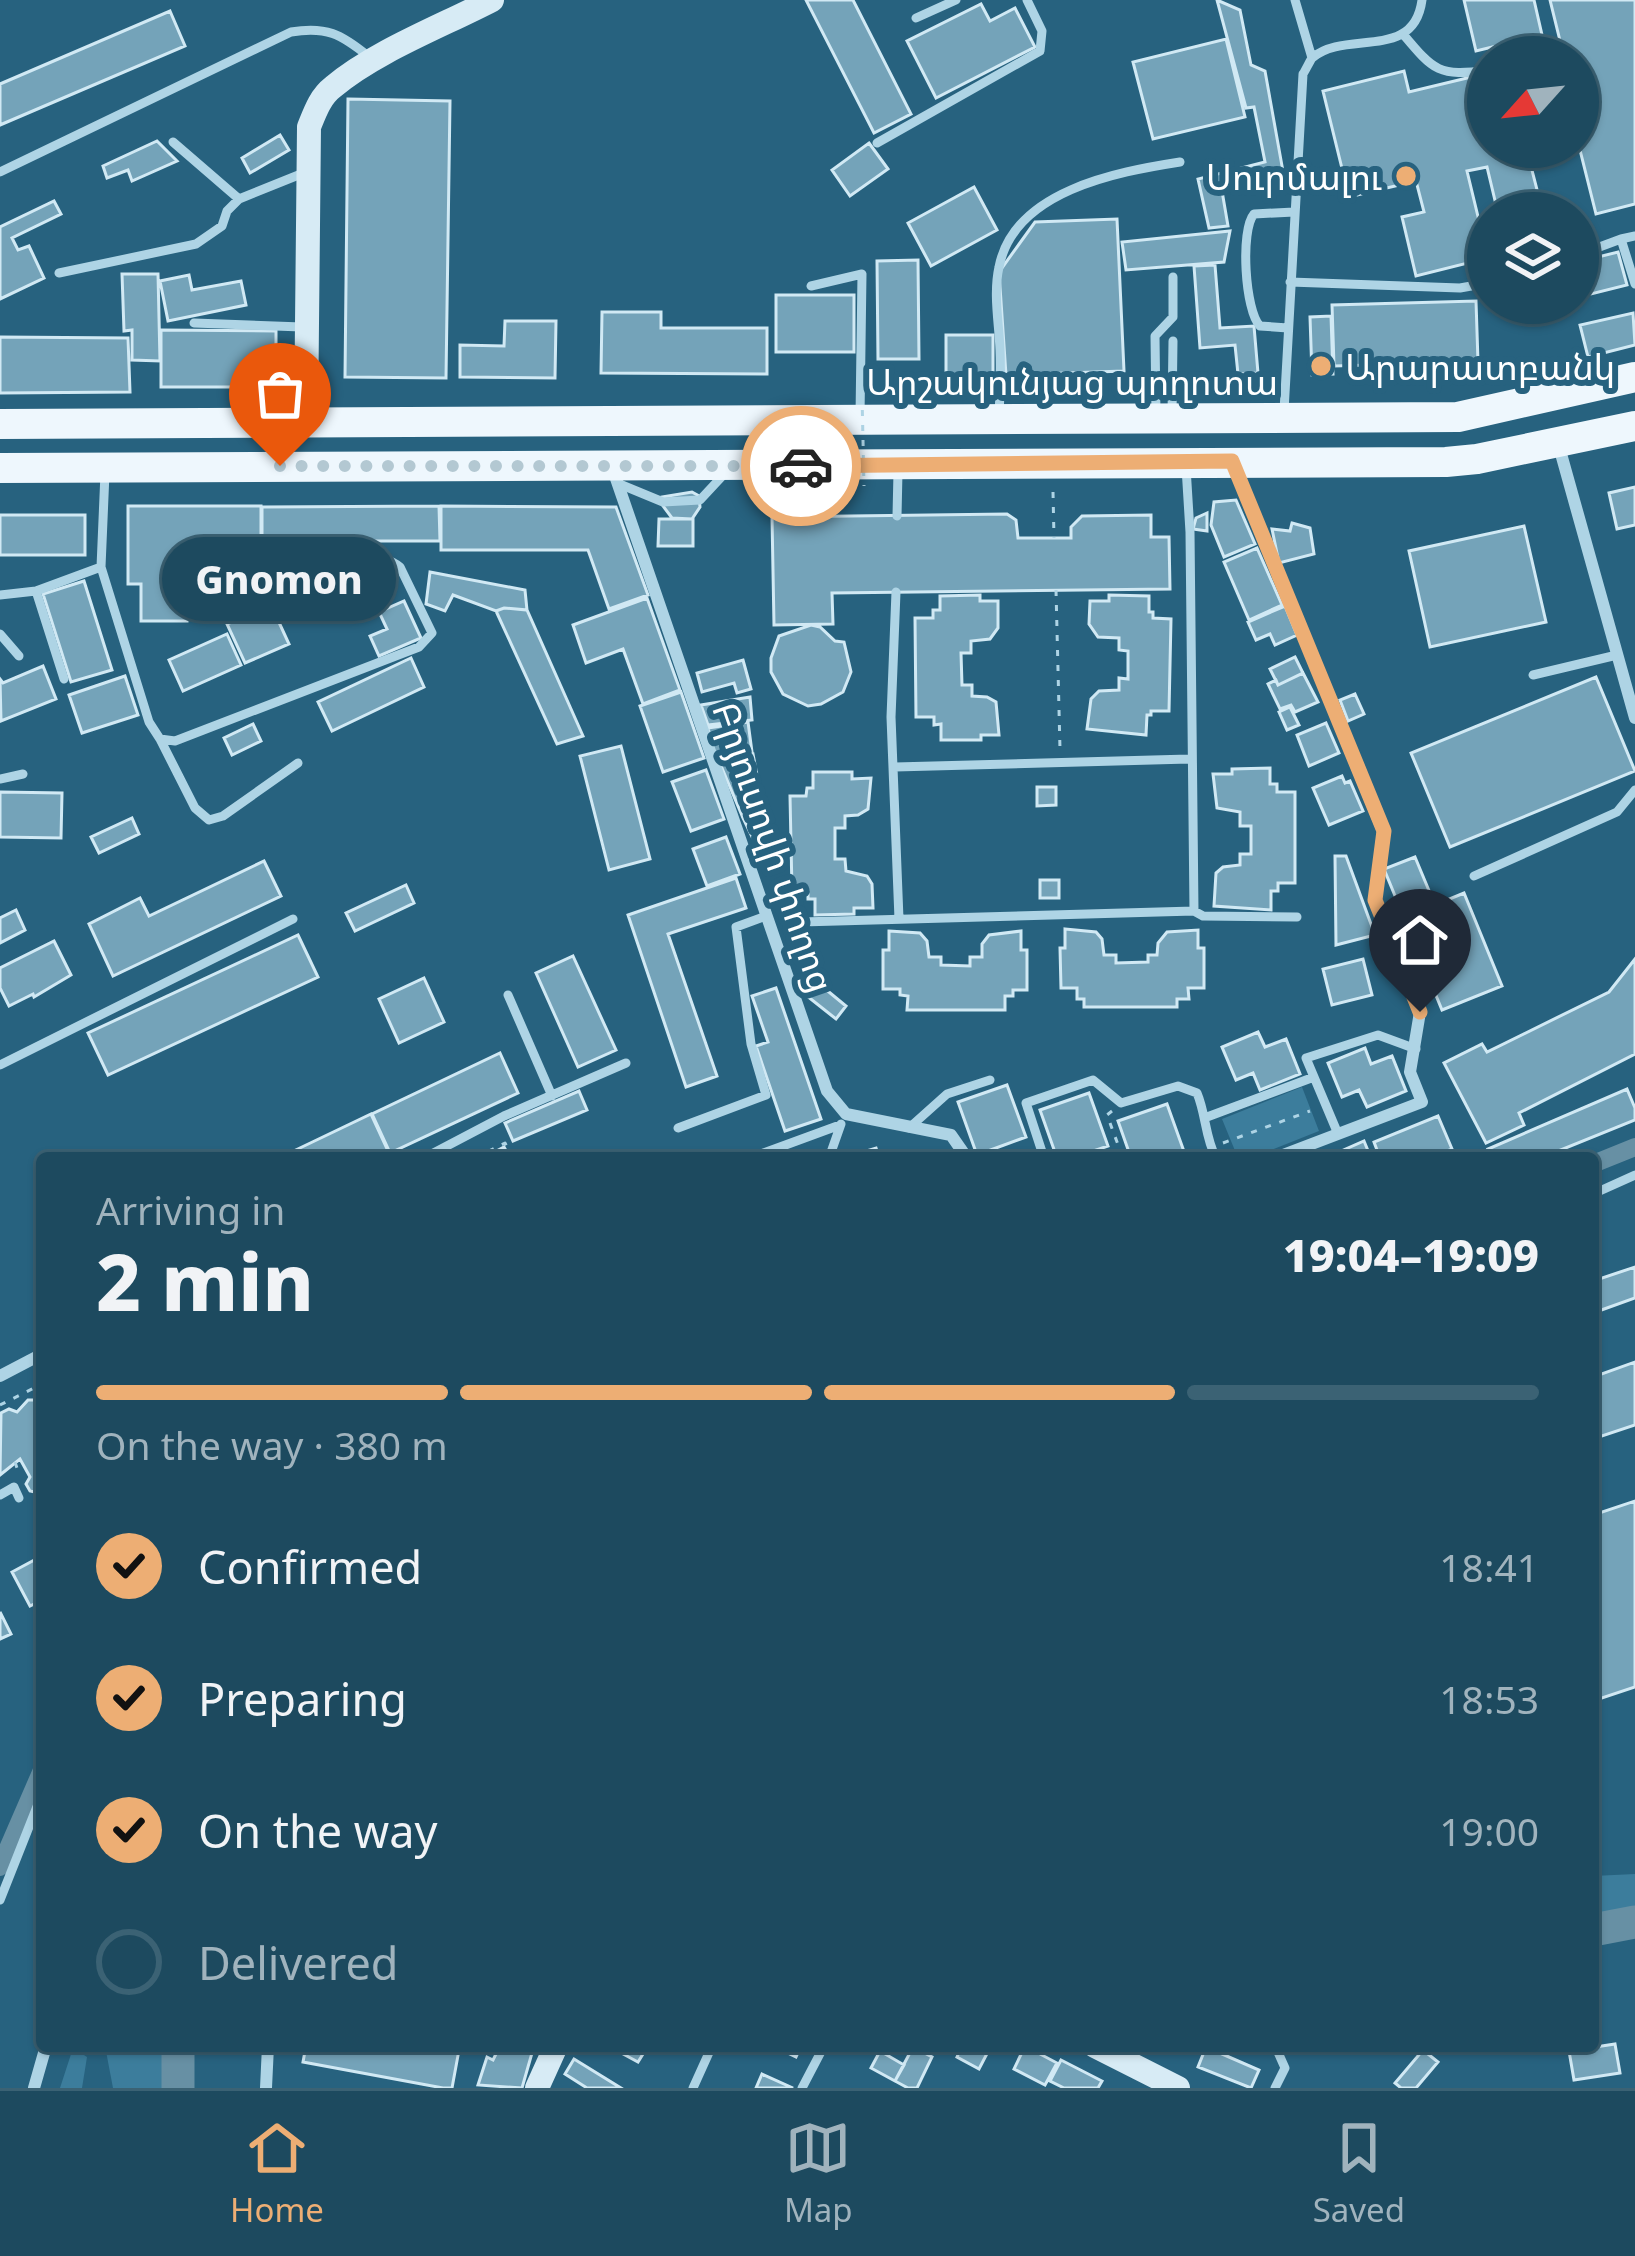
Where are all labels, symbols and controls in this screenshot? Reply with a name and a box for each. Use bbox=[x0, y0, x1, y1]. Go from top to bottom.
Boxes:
north arrow bbox=[1467, 36, 1599, 168]
map controls bbox=[1467, 36, 1599, 324]
place label: Սուրմալու bbox=[1206, 152, 1382, 201]
marker: Սուրմալու bbox=[1393, 163, 1419, 189]
button: layers bbox=[1467, 192, 1599, 324]
place label: Արարատբանկ bbox=[1345, 342, 1615, 391]
pin bbox=[229, 343, 331, 466]
marker: Արարատբանկ bbox=[1308, 353, 1334, 379]
street label: Արշակունյաց պողոտա bbox=[866, 357, 1278, 406]
icon: bag bbox=[247, 361, 313, 427]
courier bbox=[741, 406, 861, 526]
icon: car bbox=[768, 433, 834, 499]
callout: Gnomon bbox=[163, 538, 397, 622]
text: Gnomon bbox=[195, 552, 363, 605]
street label: Բրյուսովի փողոց bbox=[701, 695, 847, 999]
pin bbox=[1369, 889, 1471, 1012]
icon: home bbox=[1387, 907, 1453, 973]
text: Arriving in bbox=[96, 1183, 285, 1236]
text: 19:04–19:09 bbox=[1283, 1224, 1539, 1285]
text: 2 min bbox=[96, 1228, 314, 1334]
text: On the way · 380 m bbox=[96, 1418, 448, 1471]
icon: check bbox=[96, 1533, 162, 1599]
text: Confirmed bbox=[198, 1536, 422, 1597]
text: 18:41 bbox=[1439, 1540, 1539, 1593]
icon: check bbox=[96, 1665, 162, 1731]
text: Preparing bbox=[198, 1668, 407, 1729]
text: 18:53 bbox=[1439, 1672, 1539, 1725]
icon: check bbox=[96, 1797, 162, 1863]
text: On the way bbox=[198, 1800, 437, 1861]
text: 19:00 bbox=[1439, 1804, 1539, 1857]
text: Delivered bbox=[198, 1932, 398, 1993]
tab: Home bbox=[230, 2115, 324, 2232]
tab: Map bbox=[784, 2115, 853, 2232]
tab: Saved bbox=[1313, 2115, 1405, 2232]

